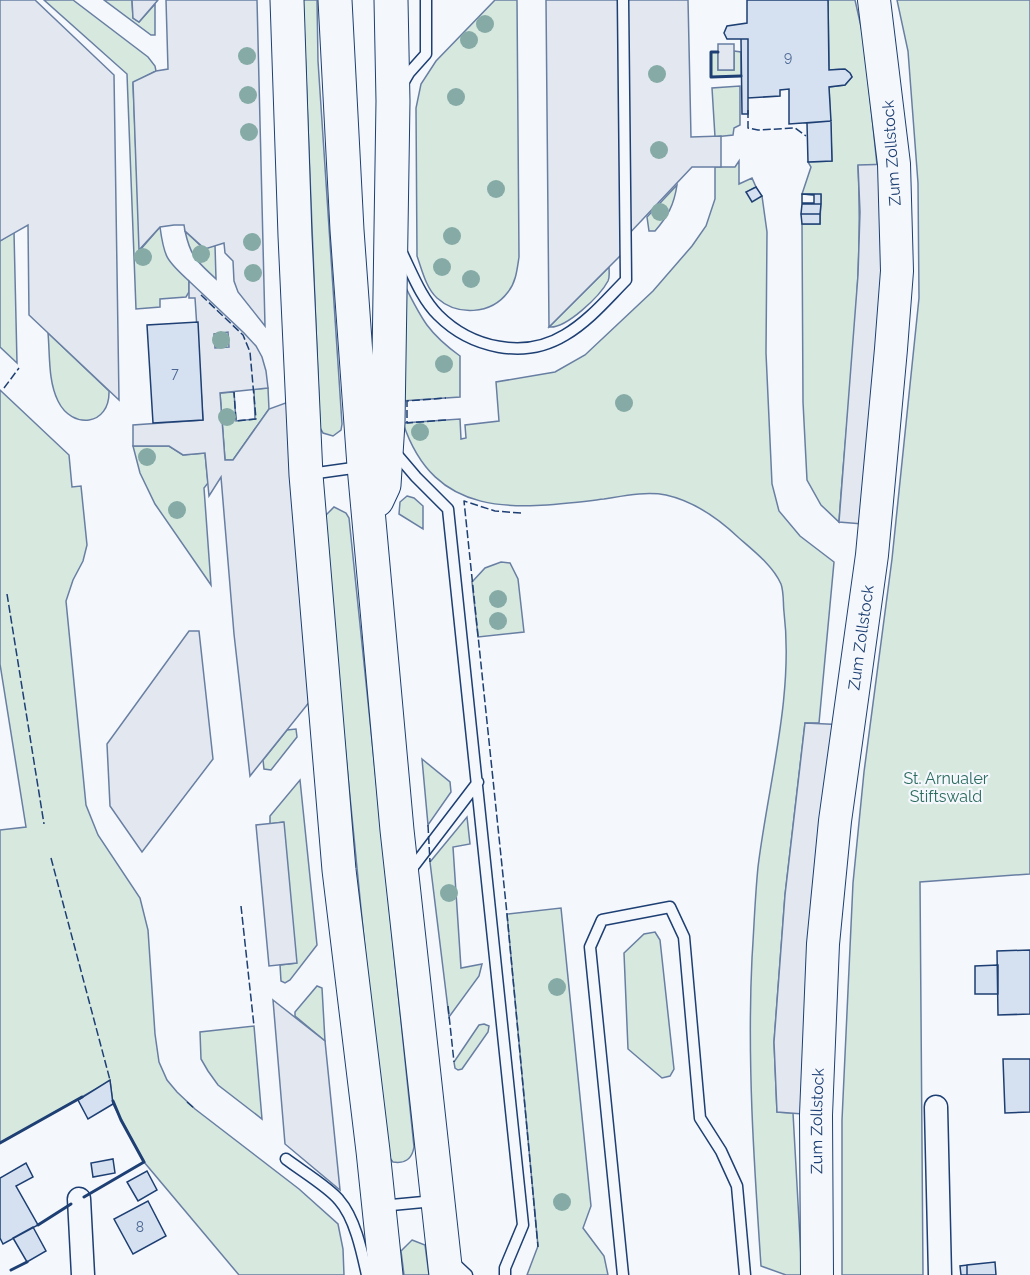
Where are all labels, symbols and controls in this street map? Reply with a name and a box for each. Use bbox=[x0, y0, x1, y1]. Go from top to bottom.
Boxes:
house number: 9 bbox=[784, 49, 792, 65]
street label: Zum Zollstock bbox=[878, 99, 905, 206]
house number: 7 bbox=[171, 365, 179, 381]
street label: Zum Zollstock bbox=[844, 583, 878, 691]
park label: St. Arnualer Stiftswald bbox=[904, 769, 989, 806]
street label: Zum Zollstock bbox=[807, 1067, 828, 1174]
house number: 8 bbox=[136, 1219, 144, 1235]

